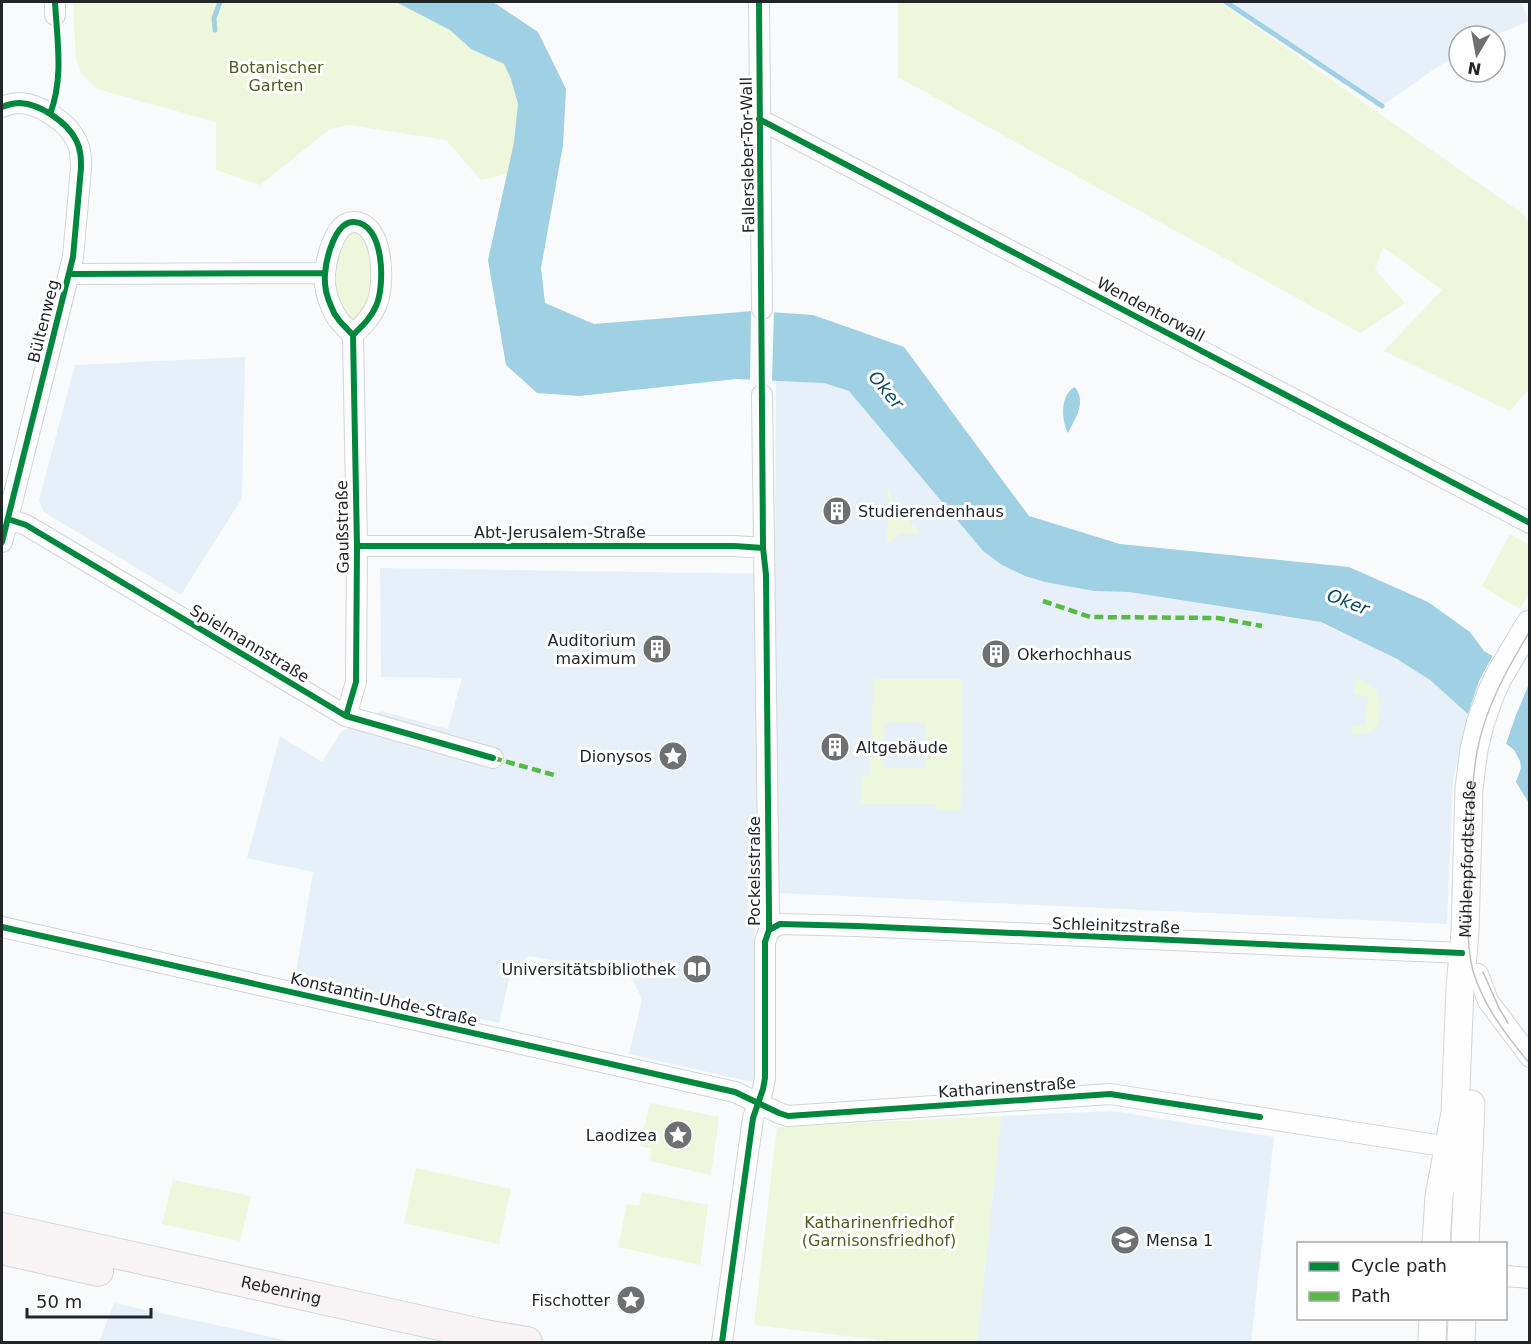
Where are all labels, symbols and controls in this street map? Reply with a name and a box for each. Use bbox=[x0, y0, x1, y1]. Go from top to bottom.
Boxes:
north arrow bbox=[1447, 24, 1507, 84]
park label: Botanischer Garten bbox=[228, 58, 324, 95]
text: N bbox=[1466, 58, 1483, 79]
street label: Fallersleber-Tor-Wall bbox=[737, 77, 758, 233]
street label: Wendentorwall bbox=[1094, 273, 1208, 346]
street label: Bültenweg bbox=[24, 278, 63, 365]
water label: Oker bbox=[864, 366, 909, 414]
street label: Gaußstraße bbox=[332, 480, 353, 574]
building icon: Studierendenhaus bbox=[821, 495, 853, 527]
place label: Studierendenhaus bbox=[858, 502, 1004, 521]
street label: Abt-Jerusalem-Straße bbox=[474, 523, 646, 542]
water label: Oker bbox=[1324, 584, 1374, 620]
street label: Spielmannstraße bbox=[187, 600, 313, 687]
place label: Auditorium maximum bbox=[548, 631, 636, 668]
building icon: Auditorium maximum bbox=[641, 633, 673, 665]
building icon: Okerhochhaus bbox=[980, 638, 1012, 670]
place label: Okerhochhaus bbox=[1017, 645, 1132, 664]
building icon: Altgebäude bbox=[819, 731, 851, 763]
place label: Altgebäude bbox=[856, 738, 948, 757]
place icon: Dionysos bbox=[657, 740, 689, 772]
place label: Dionysos bbox=[579, 747, 652, 766]
street label: Mühlenpfordtstraße bbox=[1456, 779, 1480, 938]
street label: Pockelsstraße bbox=[745, 816, 764, 926]
street label: Schleinitzstraße bbox=[1052, 914, 1180, 937]
library icon: Universitätsbibliothek bbox=[681, 953, 713, 985]
place label: Universitätsbibliothek bbox=[501, 960, 677, 979]
street label: Konstantin-Uhde-Straße bbox=[289, 969, 479, 1030]
street label: Katharinenstraße bbox=[937, 1073, 1077, 1102]
place icon: Laodizea bbox=[662, 1119, 694, 1151]
place label: Laodizea bbox=[586, 1126, 657, 1145]
park label: Katharinenfriedhof (Garnisonsfriedhof) bbox=[802, 1213, 956, 1250]
school or university icon: Mensa 1 bbox=[1109, 1224, 1141, 1256]
place label: Mensa 1 bbox=[1146, 1231, 1213, 1250]
legend bbox=[1297, 1242, 1507, 1320]
text: Cycle path bbox=[1351, 1255, 1447, 1276]
street label: Rebenring bbox=[239, 1272, 323, 1308]
scale bar bbox=[27, 1281, 152, 1319]
place icon: Fischotter bbox=[615, 1284, 647, 1316]
text: Path bbox=[1351, 1285, 1391, 1306]
text: 50 m bbox=[36, 1291, 82, 1312]
place label: Fischotter bbox=[531, 1291, 610, 1310]

